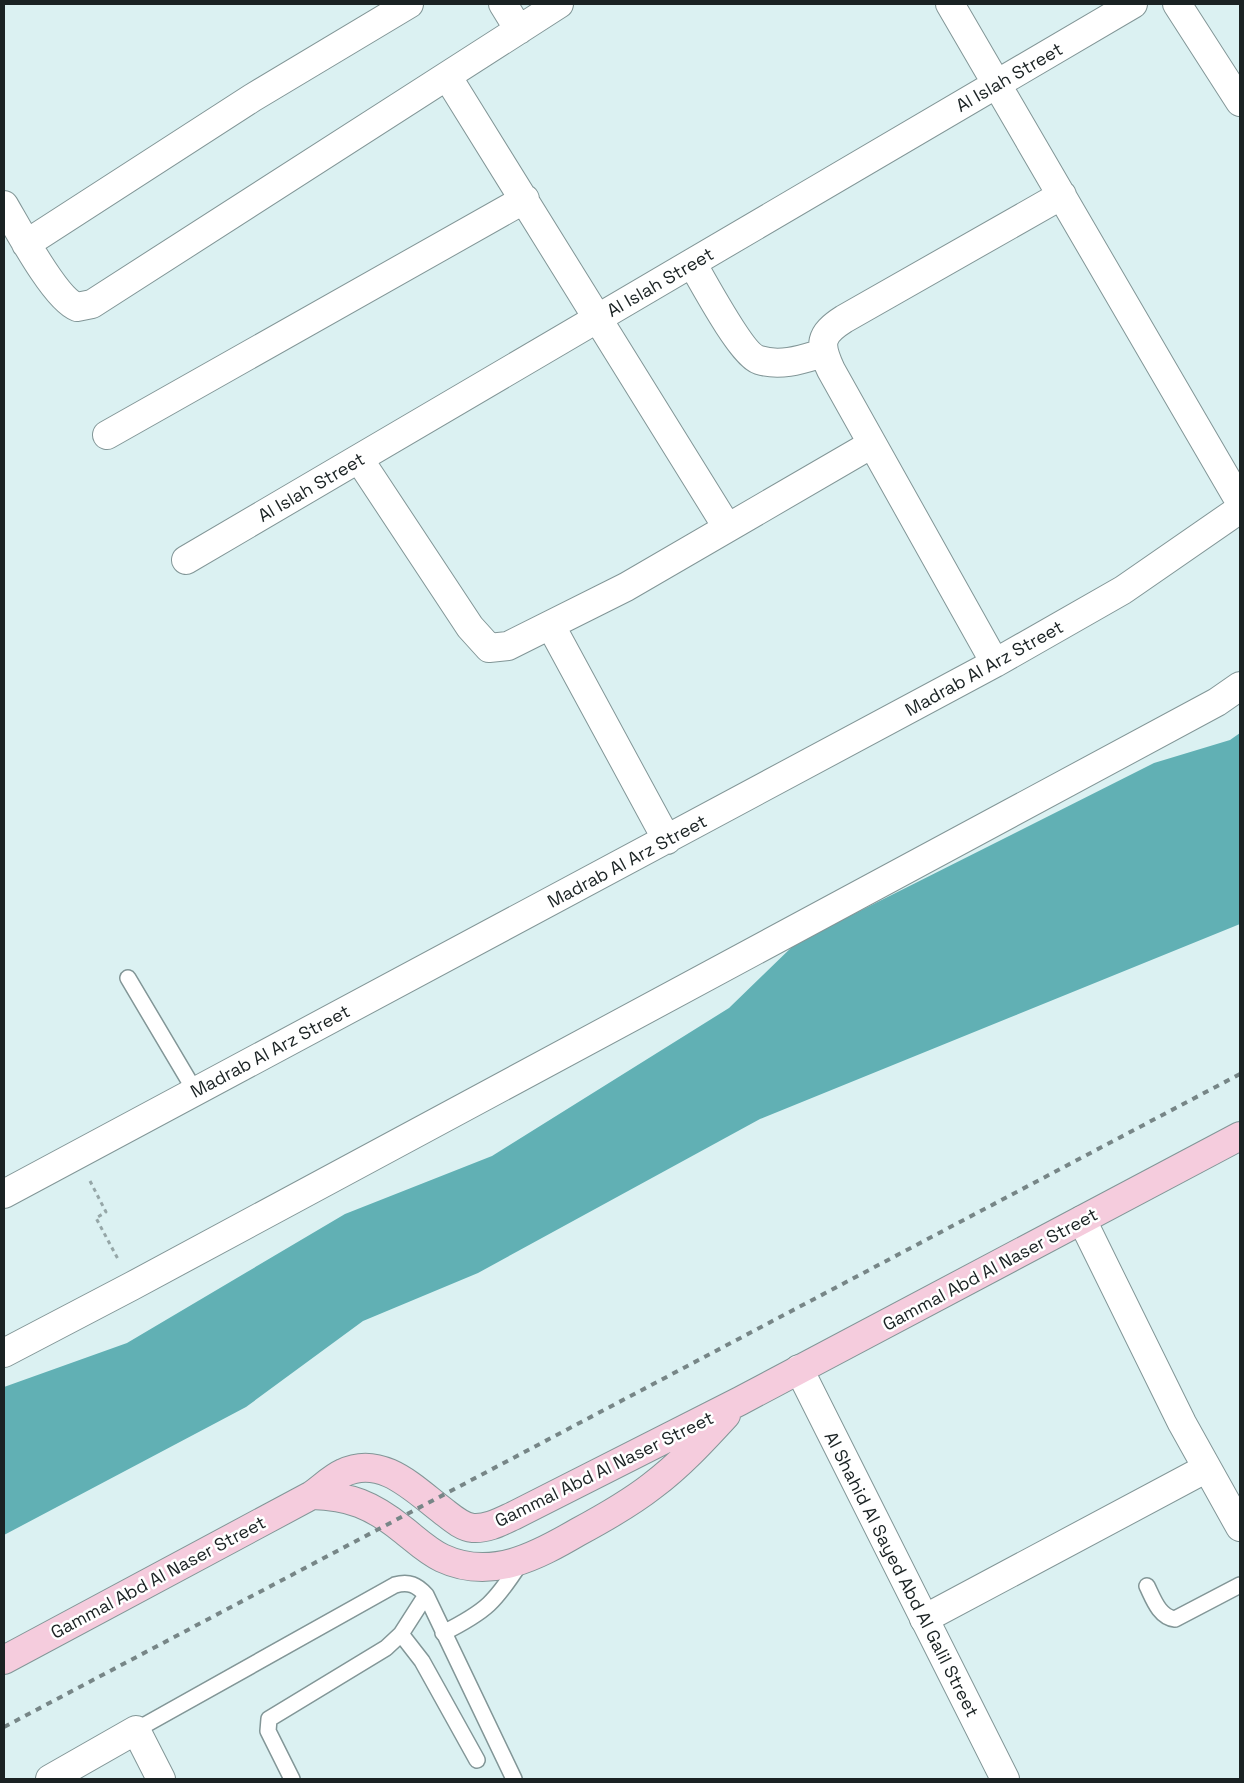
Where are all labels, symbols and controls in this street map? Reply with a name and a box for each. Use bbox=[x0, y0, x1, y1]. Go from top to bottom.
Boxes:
street label: Al Islah Street bbox=[951, 37, 1067, 117]
street label: Al Islah Street bbox=[602, 242, 718, 322]
street label: Al Islah Street bbox=[253, 447, 369, 527]
street label: Madrab Al Arz Street bbox=[901, 615, 1067, 721]
street label: Madrab Al Arz Street bbox=[543, 809, 711, 913]
street label: Madrab Al Arz Street bbox=[186, 999, 354, 1103]
street label: Gammal Abd Al Naser Street bbox=[878, 1202, 1102, 1336]
street label: Gammal Abd Al Naser Street bbox=[491, 1406, 717, 1532]
street label: Al Shahid Al Sayed Abd Al Galil Street bbox=[820, 1427, 984, 1721]
street label: Gammal Abd Al Naser Street bbox=[46, 1510, 270, 1644]

